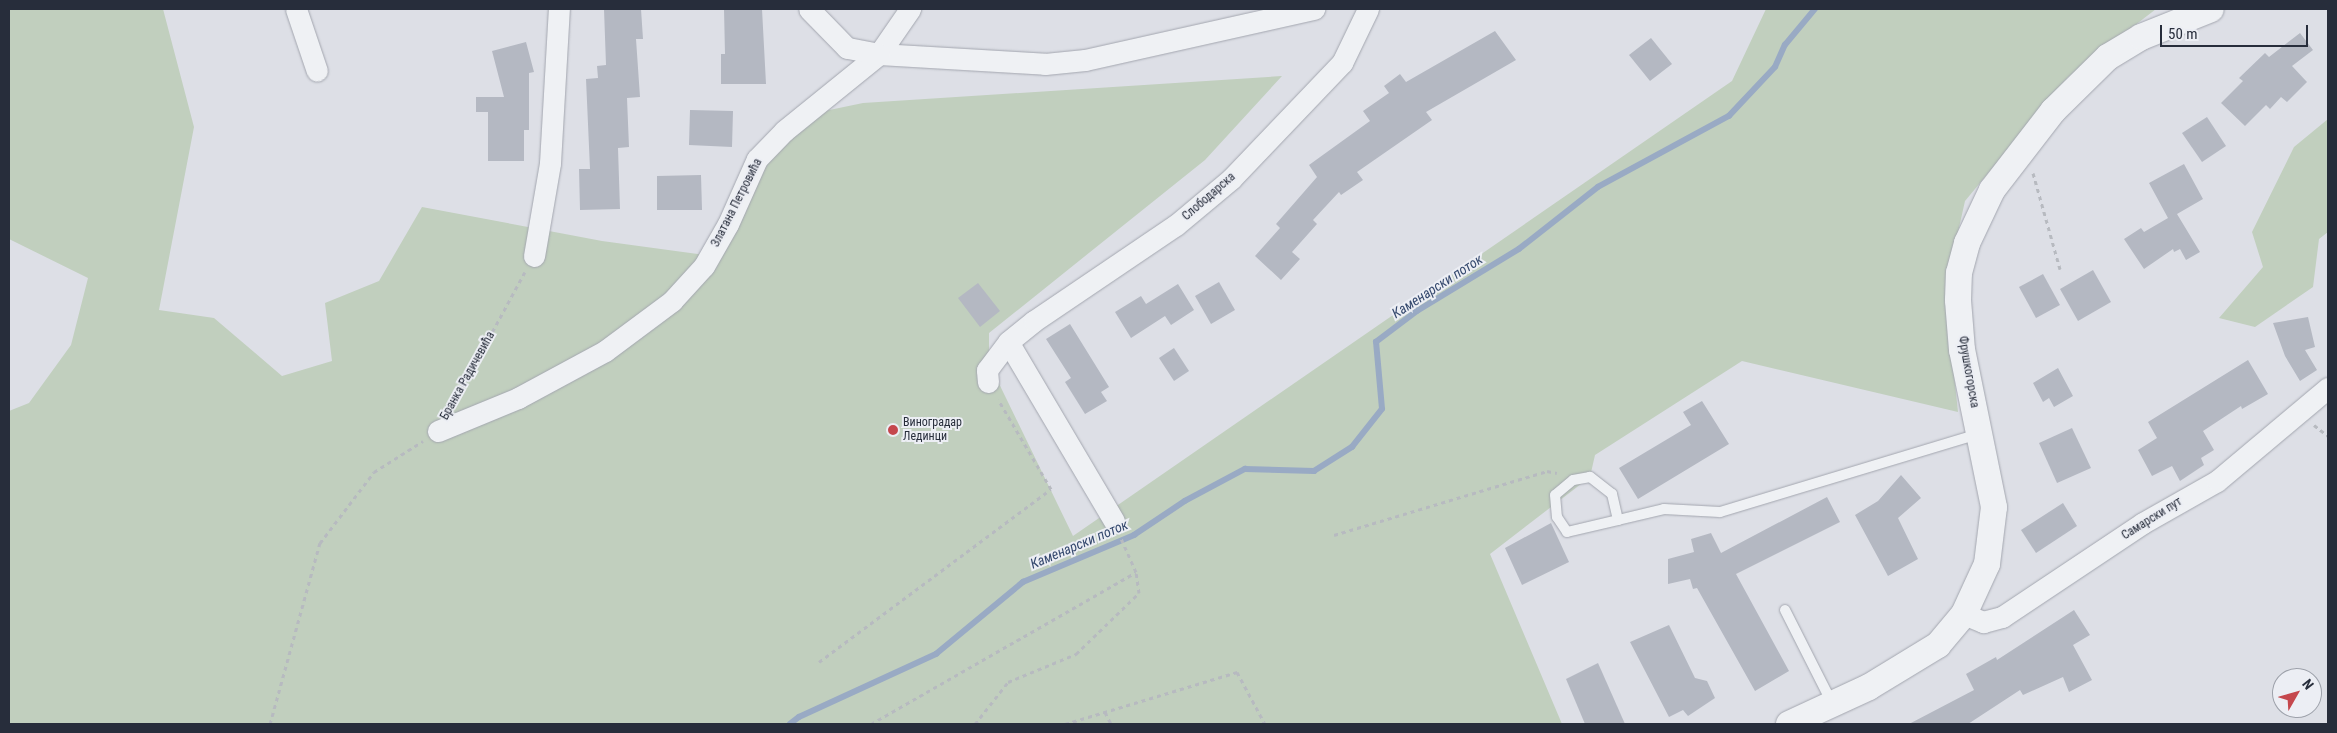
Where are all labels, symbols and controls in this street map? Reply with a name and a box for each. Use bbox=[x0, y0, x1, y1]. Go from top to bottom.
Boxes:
scale bar bbox=[2162, 15, 2310, 47]
text: 50 m bbox=[2168, 25, 2198, 43]
street label: Златана Петровића bbox=[709, 156, 765, 250]
street label: Слободарска bbox=[1180, 170, 1238, 224]
water label: Каменарски поток bbox=[1389, 250, 1485, 322]
street label: Бранка Радичевића bbox=[438, 329, 498, 423]
street label: Фрушкогорска bbox=[1955, 335, 1981, 409]
place label: Виноградар Лединци bbox=[903, 416, 962, 444]
marker: Виноградар Лединци bbox=[887, 424, 899, 436]
street label: Самарски пут bbox=[2119, 495, 2185, 543]
water label: Каменарски поток bbox=[1028, 516, 1130, 572]
north arrow bbox=[2272, 668, 2322, 718]
text: N bbox=[2299, 676, 2317, 693]

